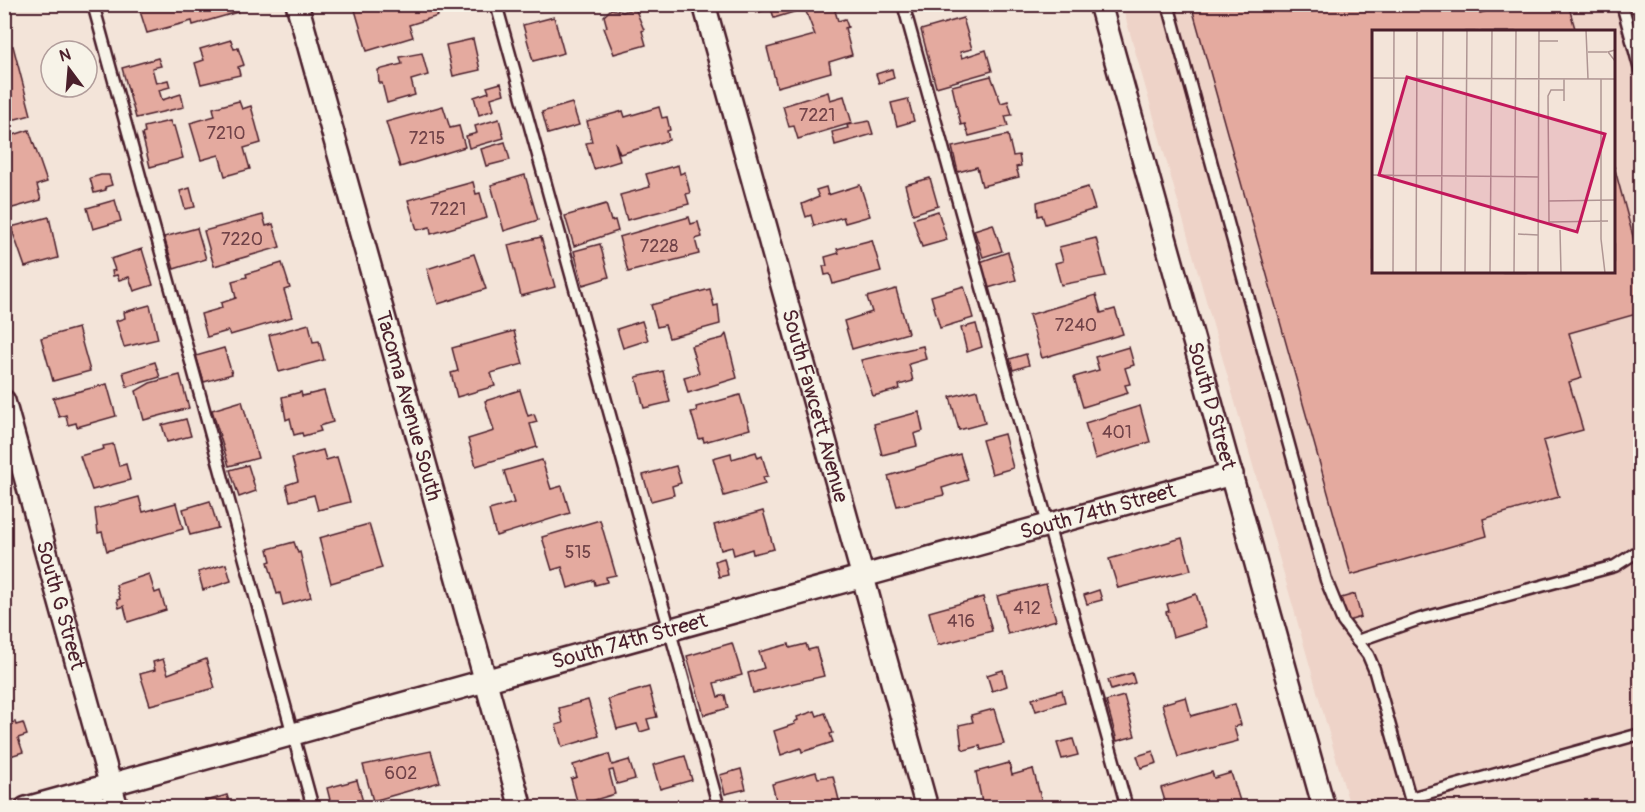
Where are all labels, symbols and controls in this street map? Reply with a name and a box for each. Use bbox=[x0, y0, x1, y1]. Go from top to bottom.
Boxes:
inset map bbox=[1372, 30, 1615, 273]
north arrow bbox=[39, 39, 99, 99]
text: N bbox=[57, 44, 73, 67]
house number: 7221 bbox=[799, 104, 835, 127]
house number: 7210 bbox=[207, 122, 245, 145]
house number: 7215 bbox=[409, 127, 445, 150]
house number: 7221 bbox=[430, 198, 466, 221]
house number: 7220 bbox=[221, 228, 263, 251]
house number: 7228 bbox=[640, 235, 678, 258]
street label: South Fawcett Avenue bbox=[775, 306, 855, 506]
street label: Tacoma Avenue South bbox=[369, 308, 448, 504]
house number: 7240 bbox=[1055, 314, 1097, 337]
street label: South D Street bbox=[1181, 339, 1242, 473]
house number: 401 bbox=[1102, 421, 1132, 444]
street label: South 74th Street bbox=[1017, 477, 1179, 546]
street label: South G Street bbox=[30, 538, 91, 673]
house number: 515 bbox=[565, 541, 591, 564]
house number: 412 bbox=[1013, 597, 1041, 620]
street label: South 74th Street bbox=[549, 607, 711, 676]
house number: 416 bbox=[947, 610, 975, 633]
house number: 602 bbox=[385, 762, 417, 785]

